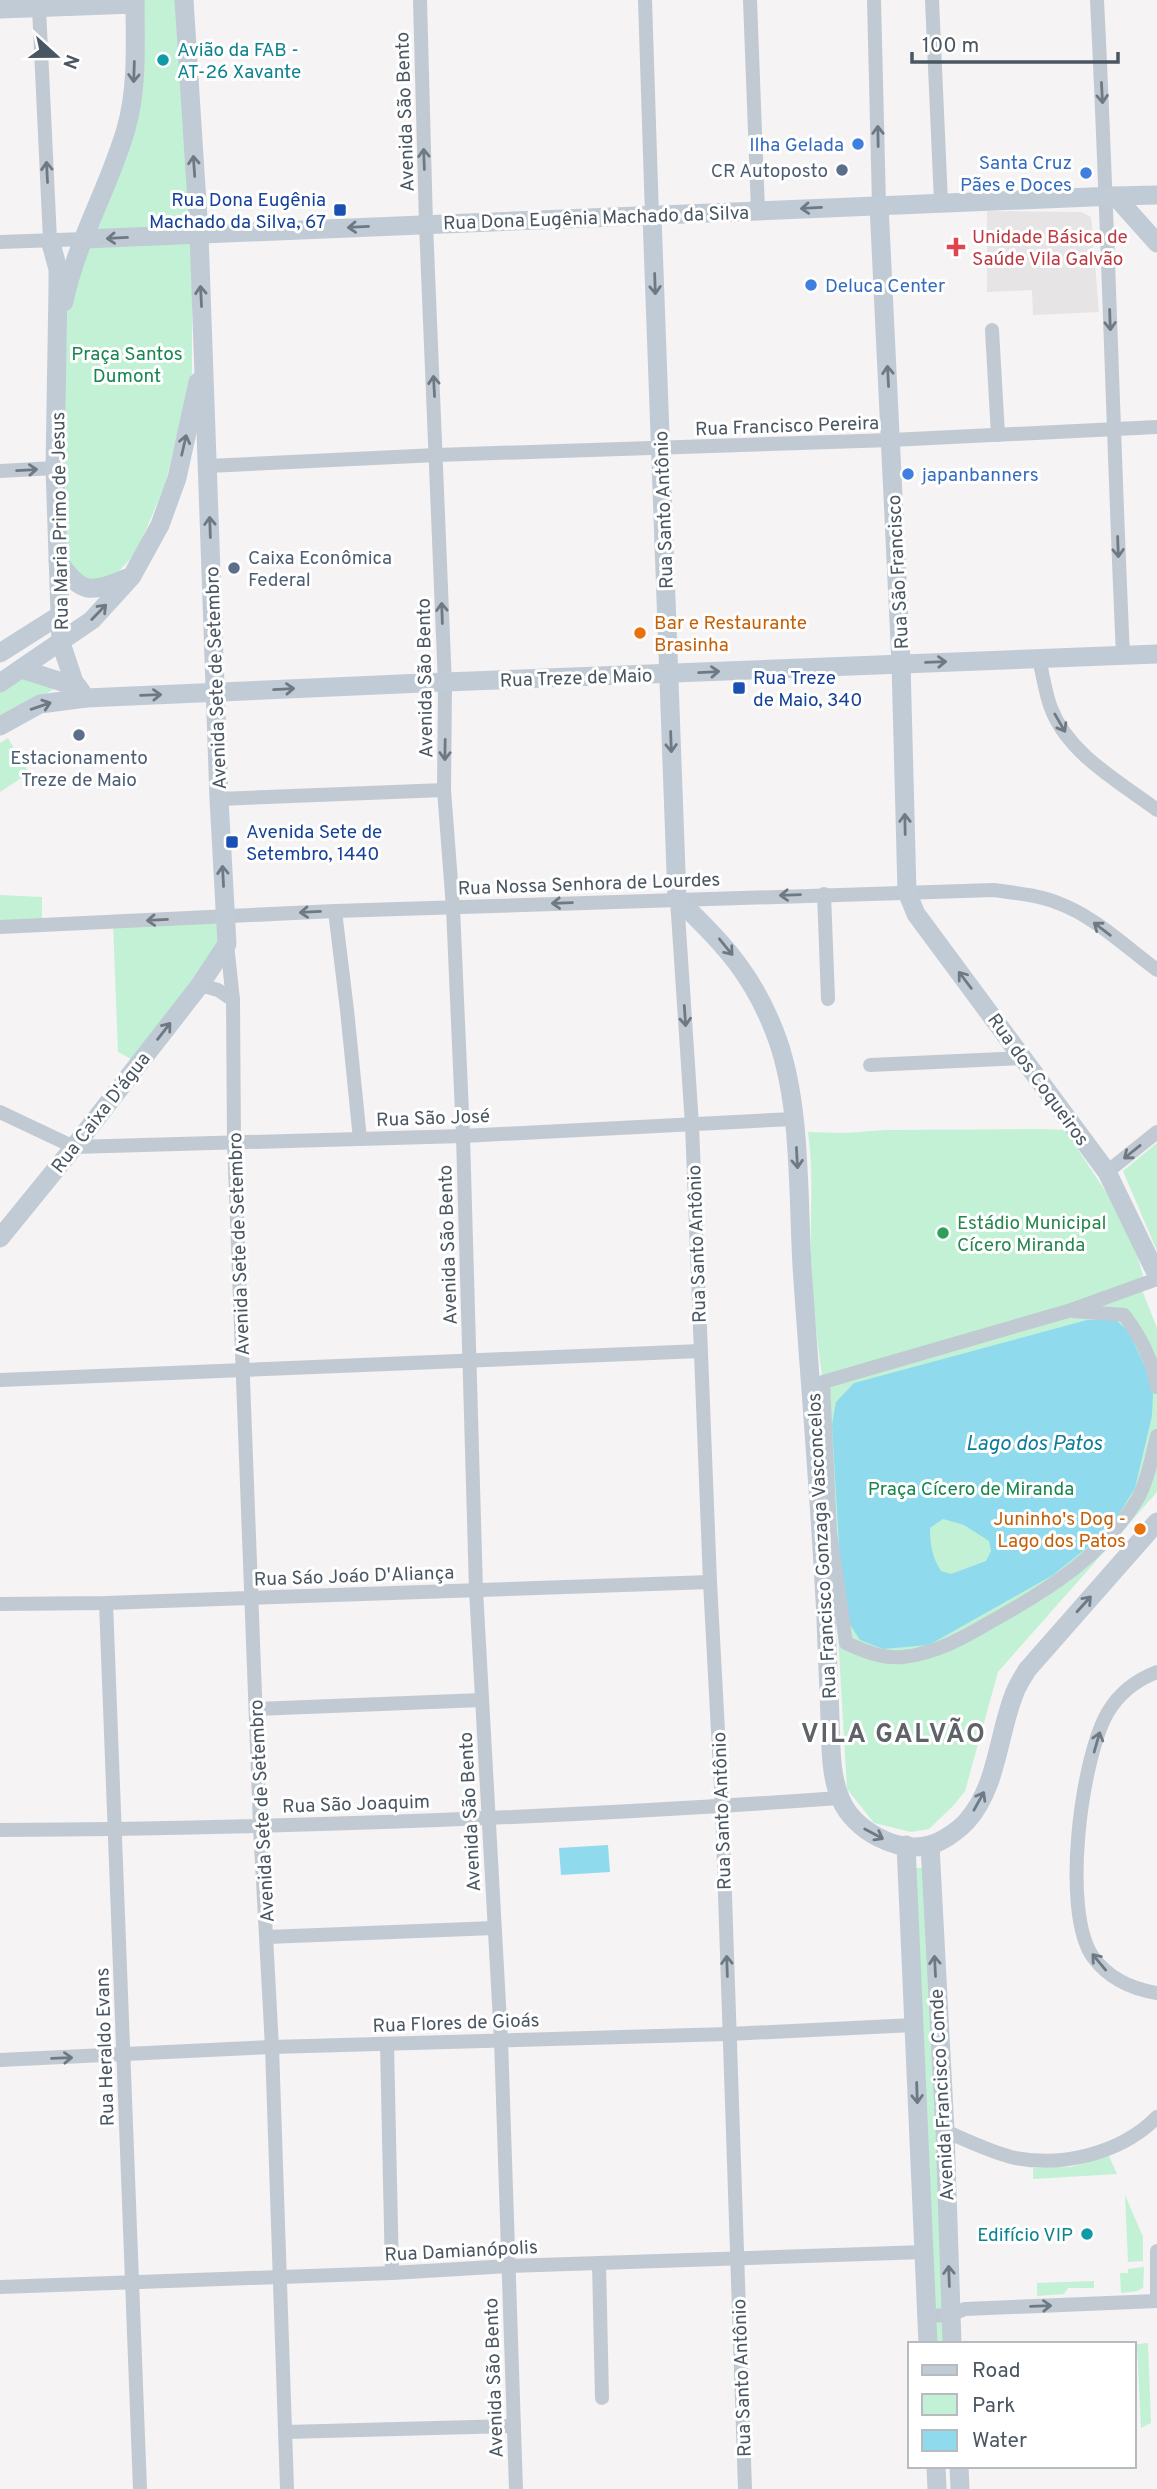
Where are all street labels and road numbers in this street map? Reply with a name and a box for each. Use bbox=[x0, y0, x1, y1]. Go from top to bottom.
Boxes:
street label: Avenida São Bento bbox=[391, 31, 421, 192]
street label: Rua Dona Eugênia Machado da Silva bbox=[443, 202, 749, 236]
street label: Rua Maria Primo de Jesus bbox=[47, 411, 75, 631]
street label: Rua Francisco Pereira bbox=[695, 412, 880, 442]
street label: Rua Santo Antônio bbox=[650, 430, 680, 589]
street label: Rua São Francisco bbox=[883, 494, 915, 650]
street label: Avenida Sete de Setembro bbox=[201, 566, 233, 790]
street label: Avenida São Bento bbox=[413, 598, 439, 758]
street label: Rua Treze de Maio bbox=[499, 664, 653, 694]
street label: Rua Nossa Senhora de Lourdes bbox=[457, 868, 721, 902]
street label: Rua dos Coqueiros bbox=[981, 1009, 1094, 1151]
street label: Rua Caixa D'água bbox=[47, 1048, 156, 1179]
street label: Rua São José bbox=[376, 1105, 490, 1133]
street label: Avenida Sete de Setembro bbox=[224, 1132, 256, 1356]
street label: Avenida São Bento bbox=[434, 1164, 464, 1325]
street label: Rua Santo Antônio bbox=[683, 1164, 713, 1323]
street label: Rua Francisco Gonzaga Vasconcelos bbox=[803, 1392, 843, 1700]
street label: Rua Sáo Joáo D'Aliança bbox=[254, 1562, 455, 1592]
street label: Avenida Sete de Setembro bbox=[245, 1699, 281, 1923]
street label: Avenida São Bento bbox=[455, 1731, 487, 1892]
street label: Rua Santo Antônio bbox=[708, 1731, 738, 1890]
street label: Rua São Joaquim bbox=[282, 1790, 430, 1820]
street label: Rua Heraldo Evans bbox=[91, 1967, 121, 2127]
street label: Avenida Francisco Conde bbox=[925, 1988, 961, 2202]
street label: Rua Flores de Gioás bbox=[372, 2009, 540, 2039]
street label: Rua Damianópolis bbox=[384, 2236, 538, 2268]
street label: Avenida São Bento bbox=[480, 2297, 510, 2458]
street label: Rua Santo Antônio bbox=[728, 2298, 758, 2457]

